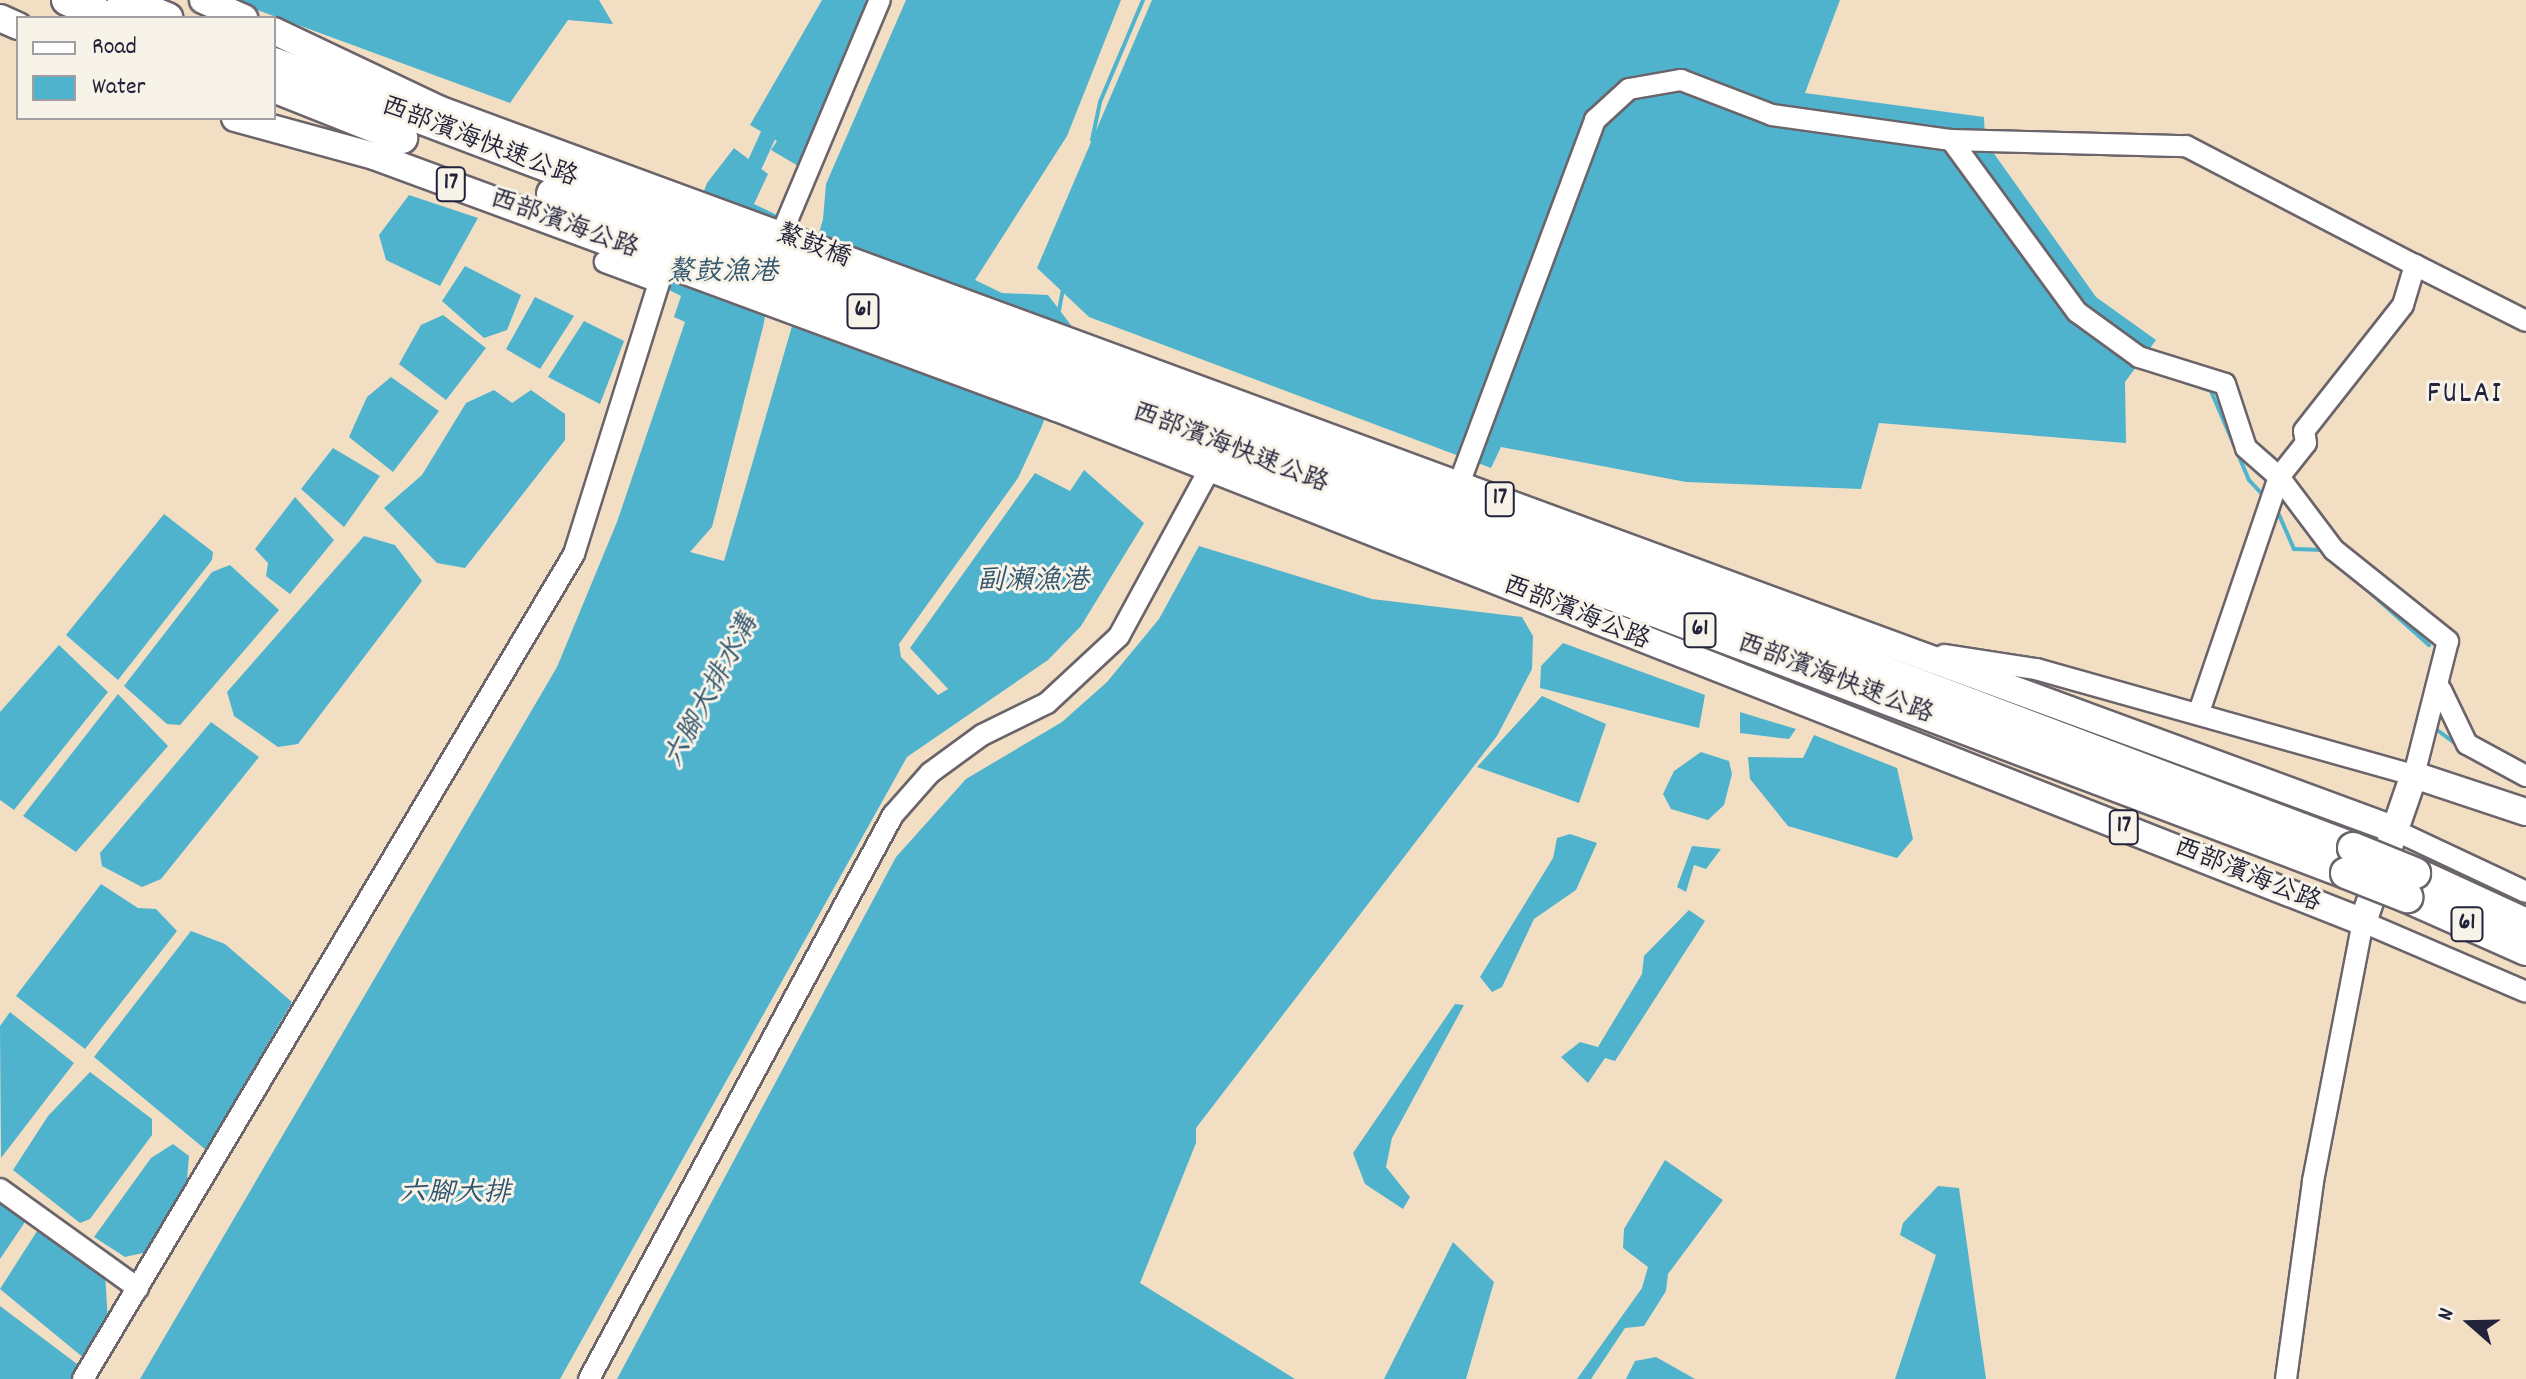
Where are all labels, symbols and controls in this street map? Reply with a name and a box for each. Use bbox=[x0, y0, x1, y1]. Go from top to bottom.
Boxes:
legend bbox=[16, 16, 276, 120]
text: Road bbox=[92, 31, 137, 65]
text: Water bbox=[92, 71, 145, 105]
street label: 西部濱海快速公路 bbox=[376, 91, 582, 195]
road number: 17 bbox=[435, 164, 467, 204]
street label: 西部濱海公路 bbox=[485, 184, 643, 266]
street label: 鰲鼓橋 bbox=[771, 218, 855, 276]
water label: 鰲鼓漁港 bbox=[666, 257, 778, 291]
road number: 61 bbox=[845, 291, 881, 331]
district label: FULAI bbox=[2427, 378, 2503, 414]
street label: 西部濱海快速公路 bbox=[1127, 397, 1333, 501]
road number: 17 bbox=[1484, 479, 1516, 519]
water label: 副瀨漁港 bbox=[977, 566, 1089, 600]
street label: 西部濱海公路 bbox=[1498, 570, 1654, 658]
water label: 六腳大排水溝 bbox=[659, 610, 767, 774]
road number: 61 bbox=[1682, 610, 1718, 650]
street label: 西部濱海快速公路 bbox=[1732, 628, 1938, 732]
road number: 17 bbox=[2108, 807, 2140, 847]
street label: 西部濱海公路 bbox=[2169, 832, 2325, 920]
road number: 61 bbox=[2449, 904, 2485, 944]
water label: 六腳大排 bbox=[399, 1178, 511, 1212]
north arrow bbox=[2430, 1283, 2510, 1363]
text: N bbox=[2431, 1304, 2463, 1325]

